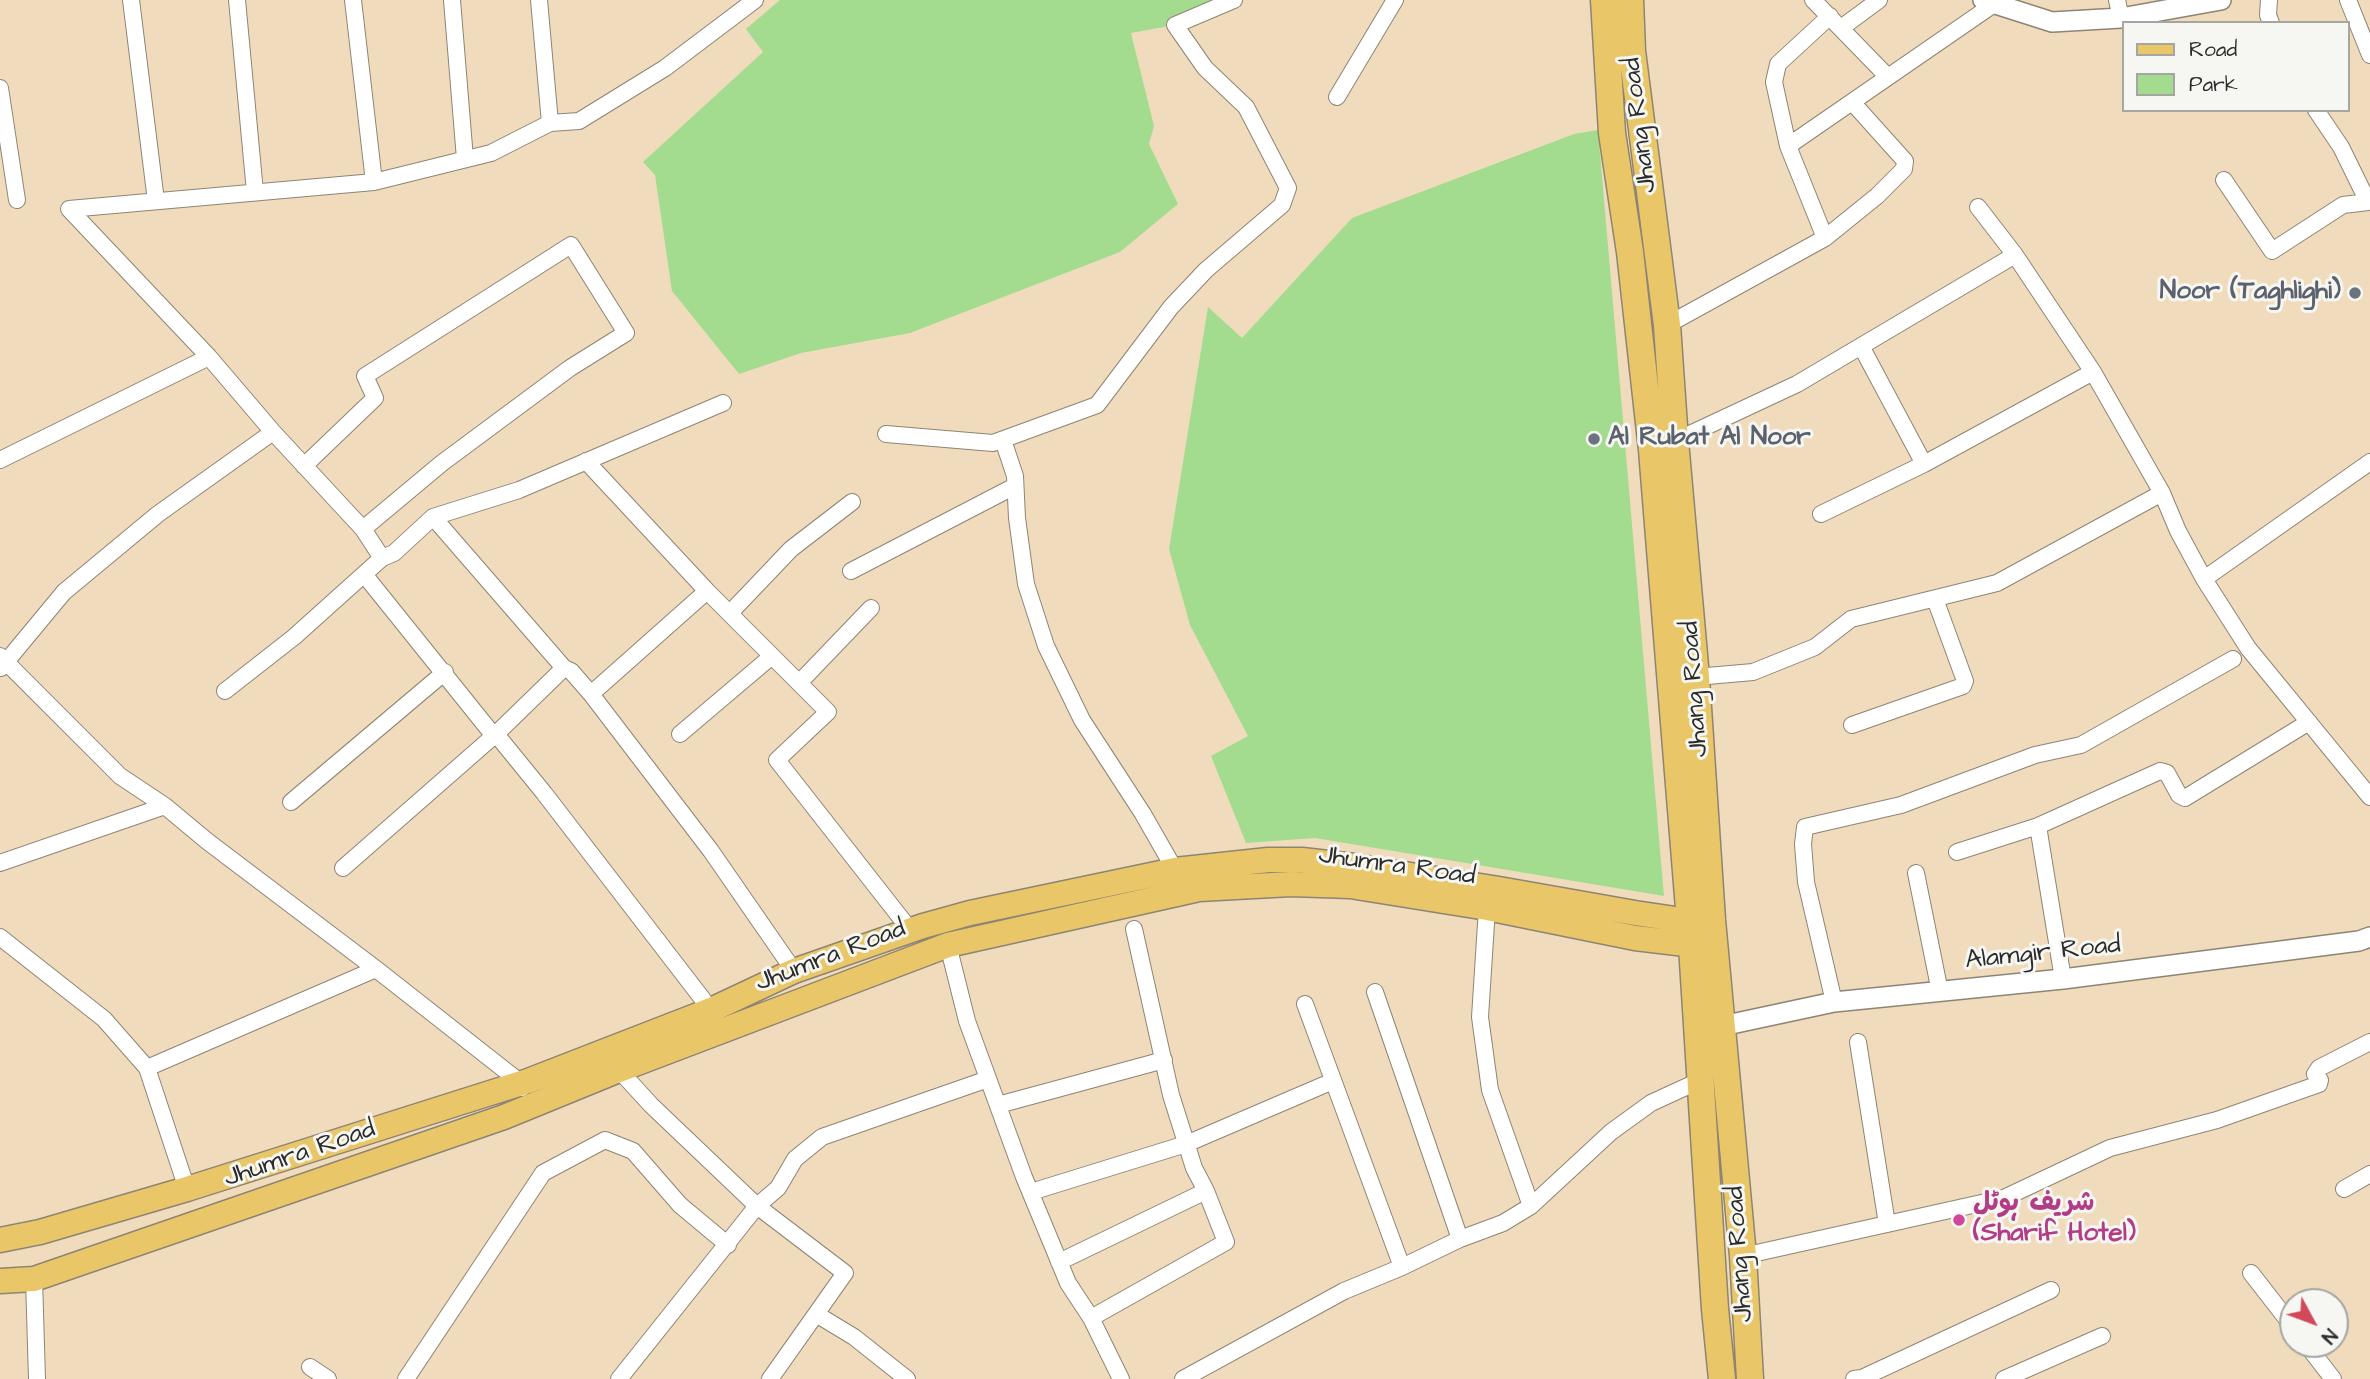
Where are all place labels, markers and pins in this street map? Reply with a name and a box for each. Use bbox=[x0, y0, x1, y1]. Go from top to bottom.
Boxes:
place label: Noor (Taghlighi) bbox=[2160, 277, 2341, 309]
marker: Noor (Taghlighi) bbox=[2347, 285, 2363, 301]
place label: Al Rubat Al Noor bbox=[1608, 423, 1811, 455]
marker: Al Rubat Al Noor bbox=[1586, 431, 1602, 447]
place label: شریف ہوٹل (Sharif Hotel) bbox=[1973, 1189, 2136, 1250]
marker: شریف ہوٹل (Sharif Hotel) bbox=[1951, 1212, 1967, 1228]

